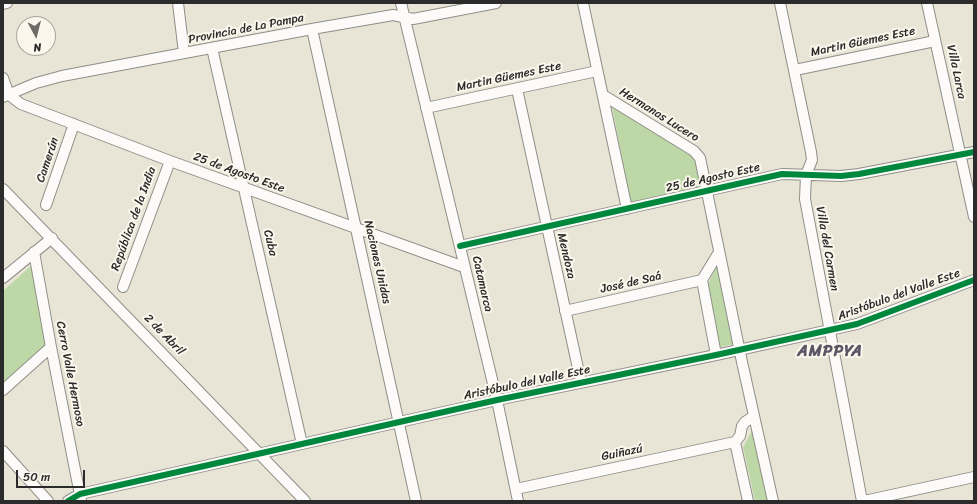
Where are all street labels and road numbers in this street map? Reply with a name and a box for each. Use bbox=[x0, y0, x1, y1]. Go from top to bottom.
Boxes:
street label: Provincia de La Pampa bbox=[187, 11, 305, 47]
street label: Martin Güemes Este bbox=[809, 24, 917, 60]
street label: Villa Larca bbox=[943, 44, 969, 100]
street label: Martin Güemes Este bbox=[455, 59, 563, 95]
street label: Hermanas Lucero bbox=[617, 85, 701, 145]
street label: Camerún bbox=[34, 136, 62, 184]
street label: 25 de Agosto Este bbox=[191, 150, 287, 196]
street label: 25 de Agosto Este bbox=[665, 160, 761, 196]
street label: República de la India bbox=[109, 165, 159, 273]
street label: Villa del Carmen bbox=[812, 206, 842, 292]
street label: Naciones Unidas bbox=[360, 219, 394, 305]
street label: Cuba bbox=[260, 228, 280, 258]
street label: Mendoza bbox=[554, 232, 578, 280]
street label: Catamarca bbox=[469, 255, 495, 313]
street label: Aristóbulo del Valle Este bbox=[836, 266, 962, 324]
street label: José de Saá bbox=[599, 269, 663, 297]
street label: 2 de Abril bbox=[141, 311, 187, 359]
street label: Cerro Valle Hermoso bbox=[53, 320, 87, 428]
street label: Aristóbulo del Valle Este bbox=[462, 363, 592, 403]
street label: Guiñazú bbox=[600, 442, 644, 464]

